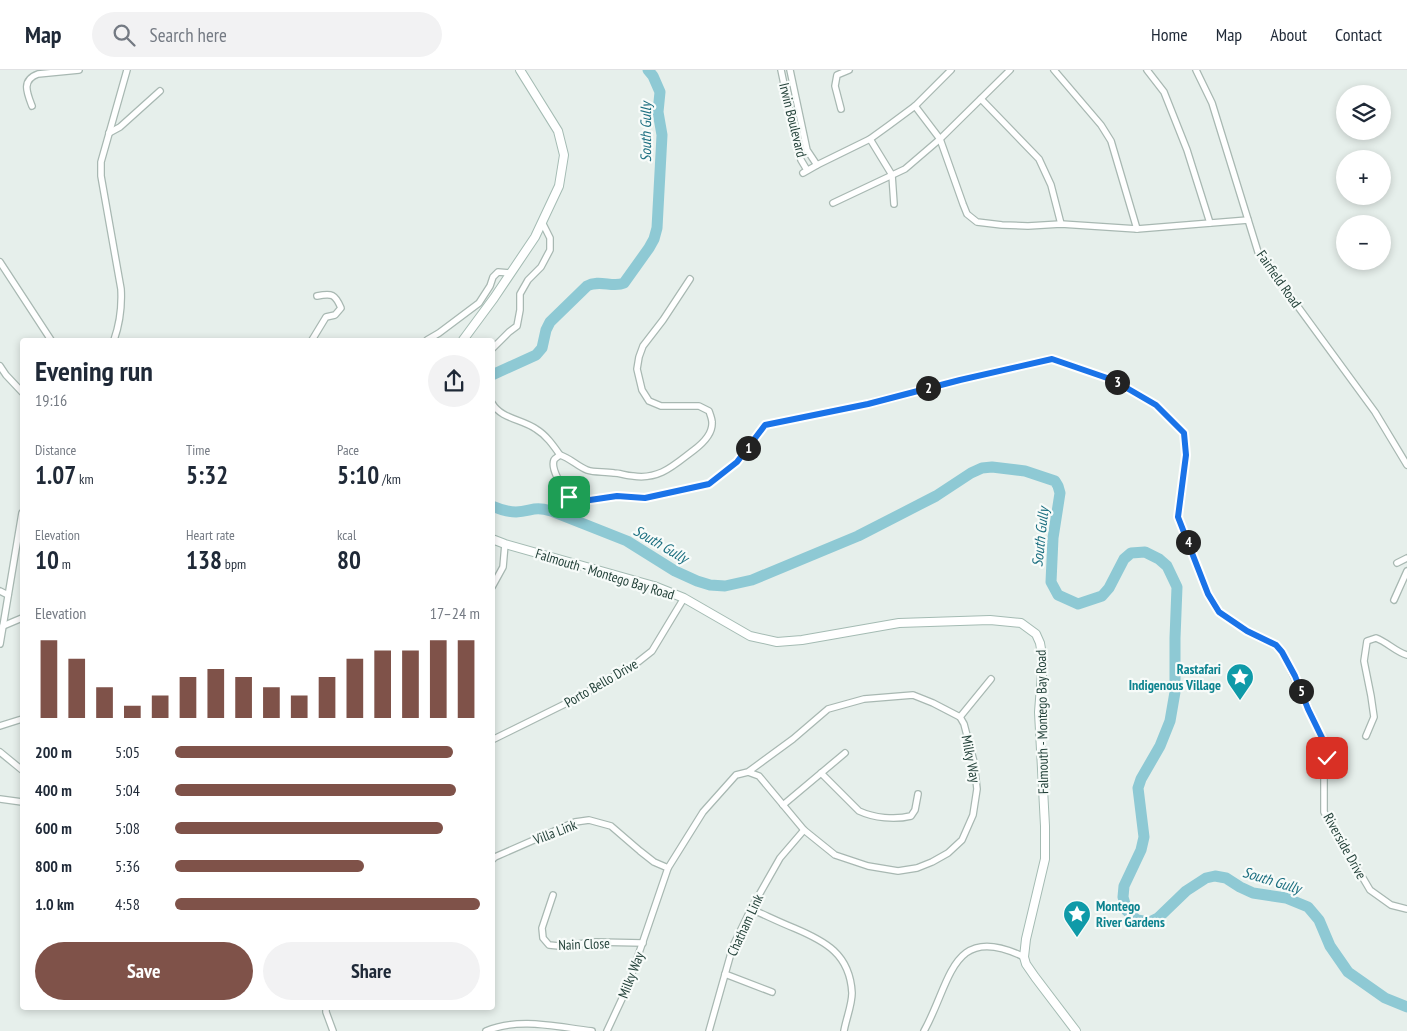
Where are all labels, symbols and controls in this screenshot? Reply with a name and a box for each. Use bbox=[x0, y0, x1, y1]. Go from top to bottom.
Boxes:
search box bbox=[92, 12, 442, 57]
text: Map bbox=[25, 19, 62, 50]
icon: search bbox=[110, 21, 138, 49]
text: Search here bbox=[150, 23, 227, 47]
text: Home bbox=[1151, 23, 1188, 46]
text: Map bbox=[1216, 23, 1242, 46]
text: About bbox=[1270, 23, 1307, 46]
text: Contact bbox=[1335, 23, 1382, 46]
street label: Irwin Boulevard bbox=[775, 81, 811, 159]
map controls bbox=[1336, 85, 1391, 270]
button: layers bbox=[1336, 85, 1391, 140]
water label: South Gully bbox=[636, 100, 655, 162]
button: + bbox=[1336, 150, 1391, 205]
button: − bbox=[1336, 215, 1391, 270]
street label: Fairfield Road bbox=[1253, 247, 1305, 311]
text: Evening run bbox=[35, 352, 153, 389]
button: share bbox=[428, 355, 480, 407]
pin: 3 bbox=[1104, 370, 1130, 394]
text: 3 bbox=[1114, 373, 1121, 391]
pin: 2 bbox=[916, 376, 940, 400]
text: 2 bbox=[925, 379, 932, 397]
text: 19:16 bbox=[35, 390, 67, 410]
pin: 1 bbox=[736, 436, 760, 460]
text: 1 bbox=[745, 439, 752, 457]
text: Distance bbox=[35, 441, 76, 459]
text: Time bbox=[186, 441, 210, 459]
text: Pace bbox=[337, 441, 359, 459]
text: 1.07 bbox=[35, 459, 76, 491]
text: 5:32 bbox=[186, 459, 228, 491]
text: 5:10 bbox=[337, 459, 379, 491]
text: km bbox=[76, 470, 94, 488]
text: /km bbox=[379, 470, 401, 488]
pin bbox=[548, 476, 590, 518]
icon: arrive bbox=[555, 483, 583, 511]
water label: South Gully bbox=[1027, 504, 1053, 568]
water label: South Gully bbox=[630, 521, 694, 568]
text: Elevation bbox=[35, 526, 80, 544]
text: Heart rate bbox=[186, 526, 235, 544]
text: kcal bbox=[337, 526, 356, 544]
pin: 4 bbox=[1176, 530, 1200, 554]
text: 4 bbox=[1185, 533, 1192, 551]
text: 10 bbox=[35, 544, 59, 576]
text: 138 bbox=[186, 544, 222, 576]
text: 80 bbox=[337, 544, 361, 576]
street label: Falmouth - Montego Bay Road bbox=[533, 544, 677, 604]
text: m bbox=[59, 555, 71, 573]
text: bpm bbox=[222, 555, 246, 573]
text: Elevation bbox=[35, 603, 86, 623]
text: 17–24 m bbox=[430, 603, 480, 623]
street label: Falmouth - Montego Bay Road bbox=[1032, 650, 1052, 794]
street label: Porto Bello Drive bbox=[561, 655, 641, 711]
place label: Rastafari Indigenous Village bbox=[1129, 660, 1221, 694]
place icon: Rastafari Indigenous Village bbox=[1225, 662, 1255, 701]
pin: 5 bbox=[1288, 678, 1314, 704]
text: 5 bbox=[1298, 682, 1305, 700]
street label: Milky Way bbox=[958, 734, 985, 785]
pin bbox=[1306, 737, 1348, 779]
text: 200 m bbox=[35, 742, 72, 762]
text: 5:05 bbox=[115, 742, 140, 762]
icon: check bbox=[1313, 744, 1341, 772]
text: 400 m bbox=[35, 780, 72, 800]
text: 5:04 bbox=[115, 780, 140, 800]
street label: Riverside Drive bbox=[1319, 810, 1371, 882]
street label: Villa Link bbox=[530, 815, 580, 849]
text: 600 m bbox=[35, 818, 72, 838]
text: 5:08 bbox=[115, 818, 140, 838]
text: 800 m bbox=[35, 856, 72, 876]
text: 5:36 bbox=[115, 856, 140, 876]
water label: South Gully bbox=[1241, 862, 1306, 899]
street label: Chatham Link bbox=[723, 891, 767, 959]
text: 1.0 km bbox=[35, 894, 74, 914]
text: 4:58 bbox=[115, 894, 140, 914]
place label: Montego River Gardens bbox=[1096, 897, 1165, 931]
place icon: Montego River Gardens bbox=[1062, 899, 1092, 938]
street label: Nain Close bbox=[558, 934, 610, 954]
button: Save bbox=[35, 942, 253, 1000]
button: Share bbox=[263, 942, 480, 1000]
street label: Milky Way bbox=[614, 949, 648, 1001]

